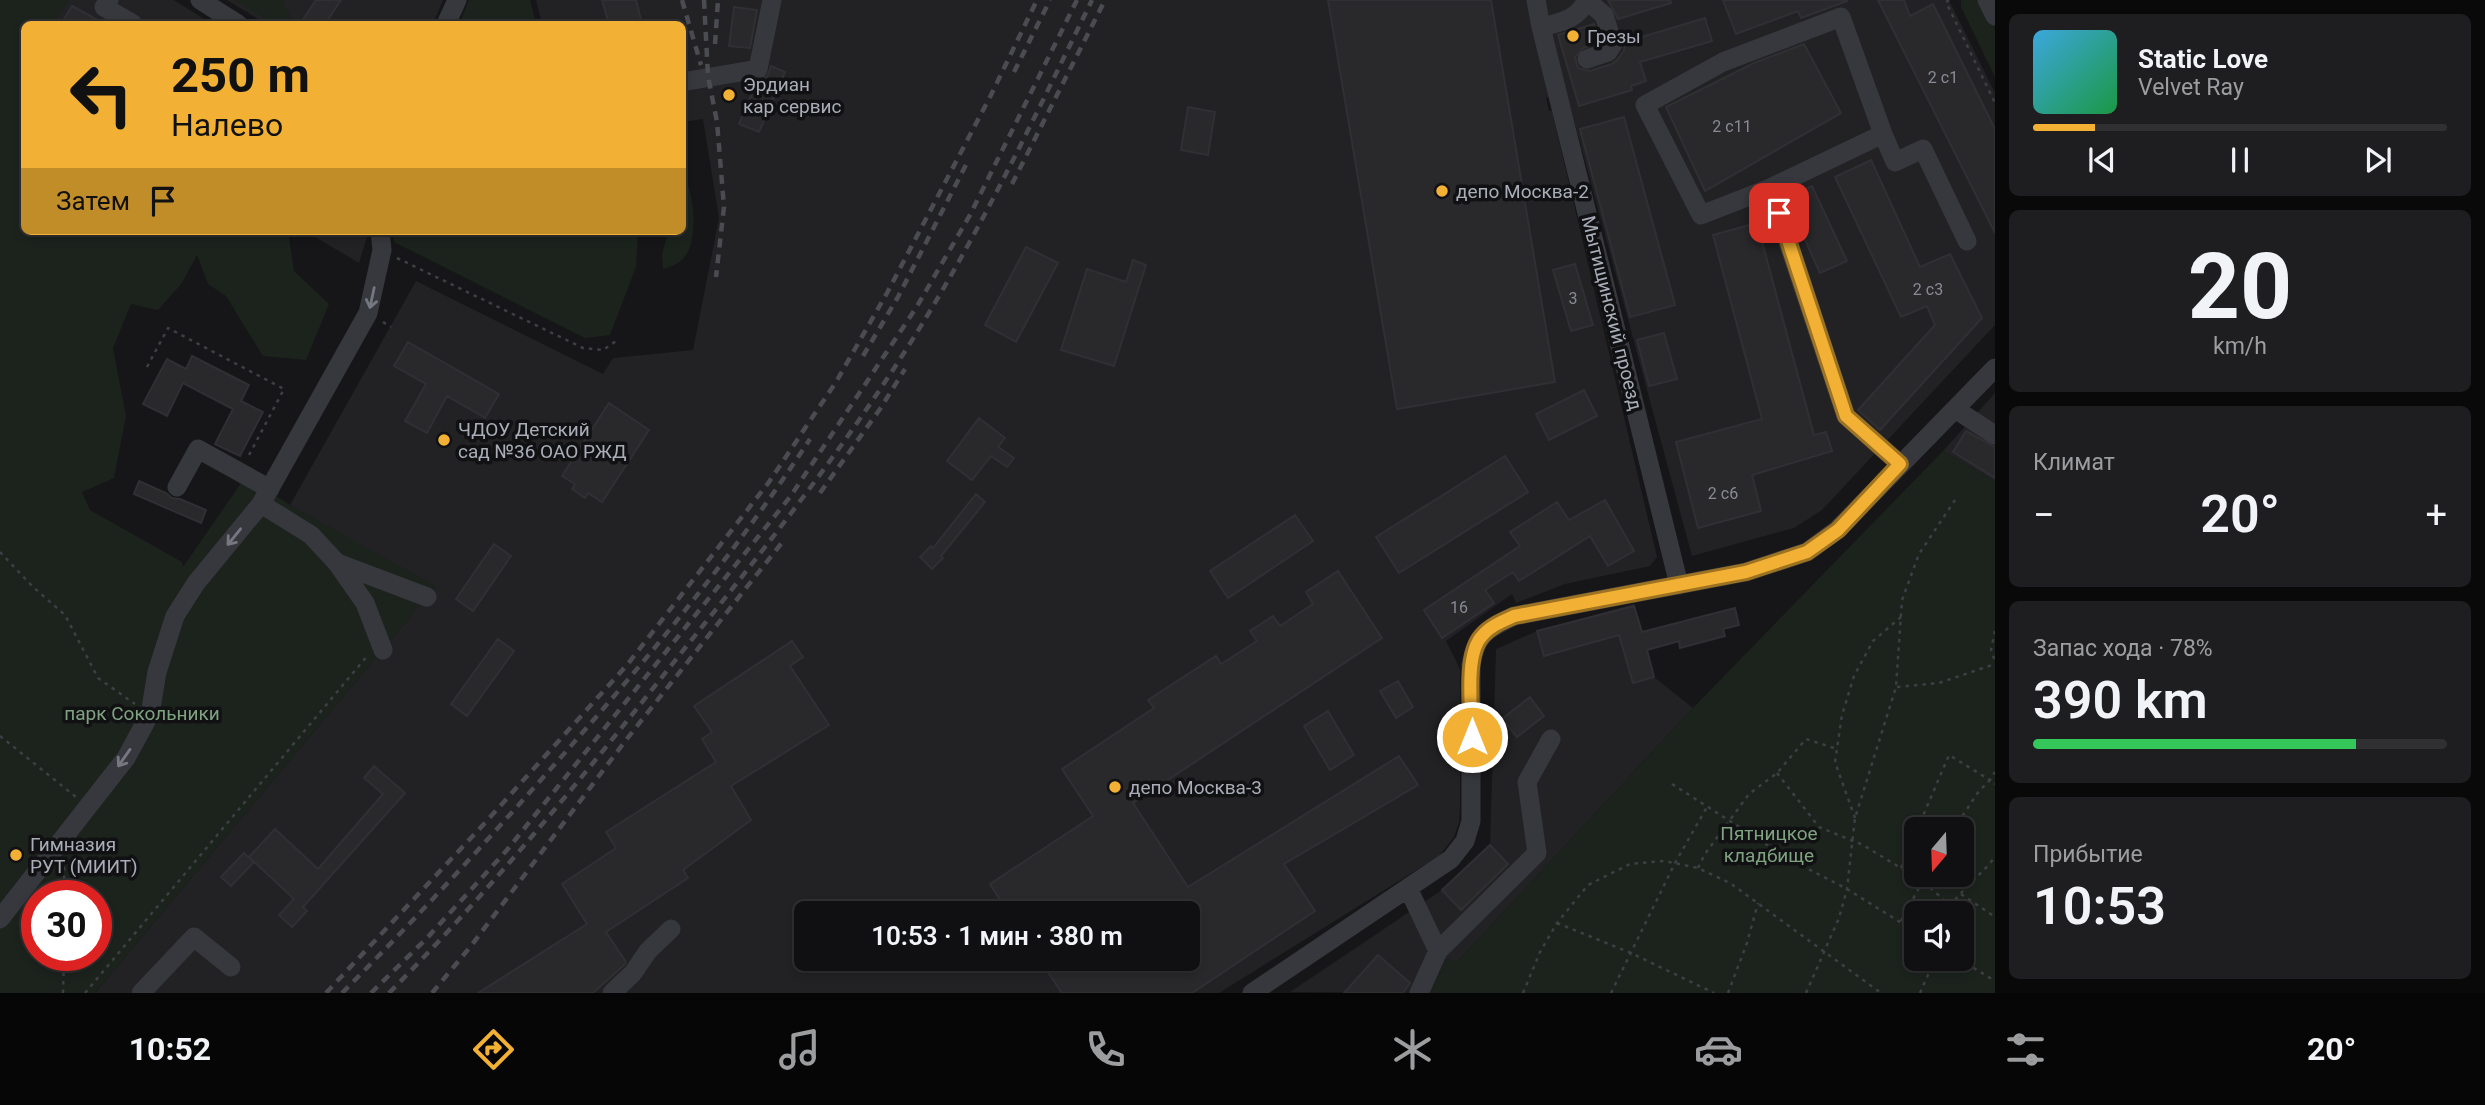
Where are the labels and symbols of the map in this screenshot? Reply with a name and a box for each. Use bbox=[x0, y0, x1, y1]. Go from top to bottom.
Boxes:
place label: Грезы bbox=[1587, 25, 1641, 48]
marker: Грезы bbox=[1565, 28, 1581, 44]
house number: 2 с1 bbox=[1928, 68, 1958, 87]
place label: Эрдиан кар сервис bbox=[743, 73, 842, 118]
marker: Эрдиан кар сервис bbox=[721, 87, 737, 103]
house number: 2 с11 bbox=[1712, 117, 1752, 136]
place label: депо Москва-2 bbox=[1456, 180, 1589, 203]
marker: депо Москва-2 bbox=[1434, 183, 1450, 199]
pin bbox=[1749, 183, 1809, 243]
street label: Мытищинский проезд bbox=[1577, 213, 1647, 413]
house number: 2 с3 bbox=[1913, 280, 1943, 299]
one-way arrow bbox=[364, 286, 378, 309]
house number: 3 bbox=[1569, 289, 1578, 308]
place label: ЧДОУ Детский сад №36 ОАО РЖД bbox=[458, 418, 626, 463]
marker: ЧДОУ Детский сад №36 ОАО РЖД bbox=[436, 432, 452, 448]
house number: 2 с6 bbox=[1708, 484, 1738, 503]
one-way arrow bbox=[227, 527, 242, 545]
house number: 16 bbox=[1450, 598, 1468, 617]
position arrow bbox=[1435, 700, 1509, 774]
park label: парк Сокольники bbox=[64, 702, 220, 725]
one-way arrow bbox=[117, 748, 131, 767]
place label: депо Москва-3 bbox=[1129, 776, 1262, 799]
marker: депо Москва-3 bbox=[1107, 779, 1123, 795]
north arrow bbox=[1904, 817, 1974, 887]
park label: Пятницкое кладбище bbox=[1720, 822, 1818, 867]
place label: Гимназия РУТ (МИИТ) bbox=[30, 833, 138, 878]
marker: Гимназия РУТ (МИИТ) bbox=[8, 847, 24, 863]
speed limit sign: 30 bbox=[21, 880, 112, 971]

